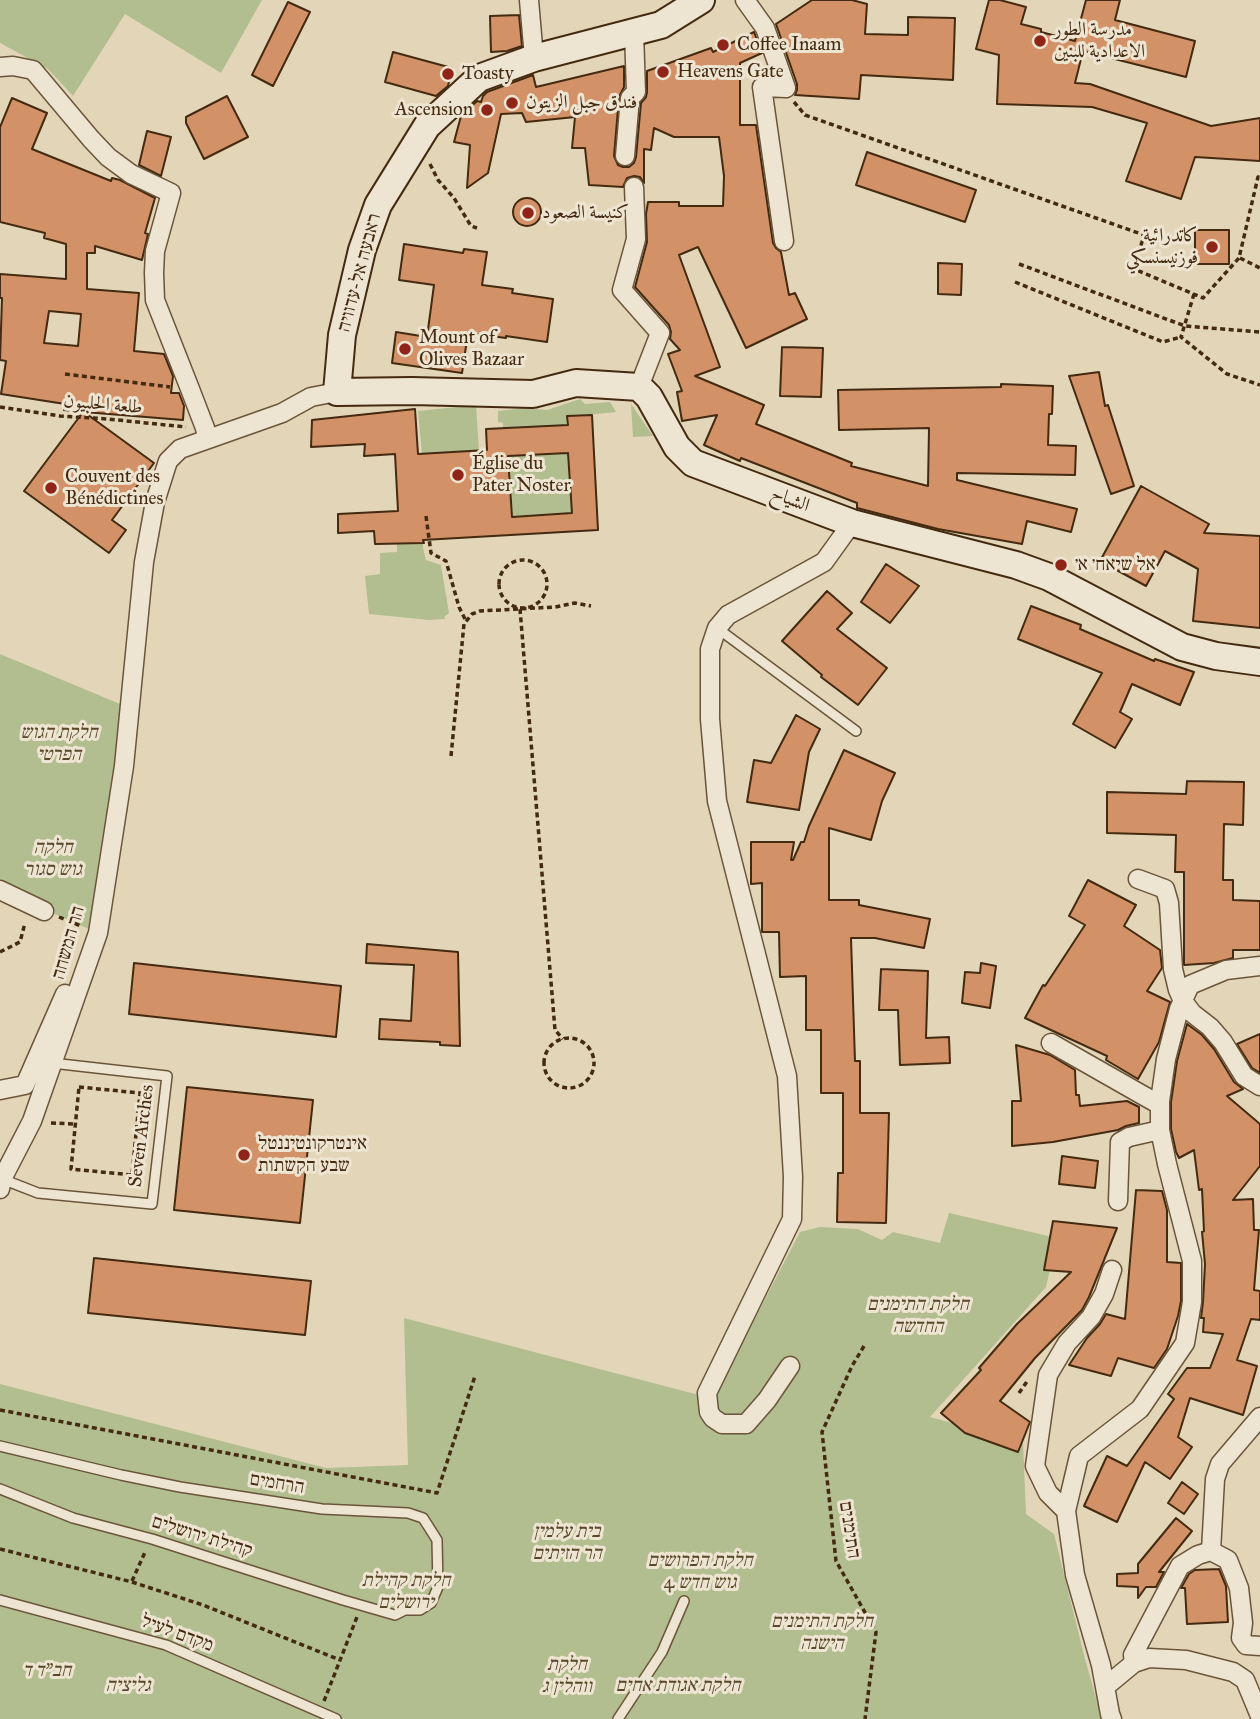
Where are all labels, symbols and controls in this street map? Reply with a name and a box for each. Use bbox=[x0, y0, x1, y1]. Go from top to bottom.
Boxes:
place label: مدرسة الطور الاعدادية للبنين bbox=[1054, 19, 1145, 63]
marker: مدرسة الطور الاعدادية للبنين bbox=[1032, 33, 1048, 49]
place label: Coffee Inaam bbox=[737, 34, 841, 56]
marker: Coffee Inaam bbox=[715, 37, 731, 53]
place label: Heavens Gate bbox=[677, 61, 784, 83]
place label: Toasty bbox=[462, 63, 514, 85]
marker: Heavens Gate bbox=[655, 64, 671, 80]
marker: Toasty bbox=[440, 66, 456, 82]
place label: فندق جبل الزيتون bbox=[526, 92, 637, 114]
marker: فندق جبل الزيتون bbox=[504, 95, 520, 111]
place label: Ascension bbox=[395, 99, 473, 121]
marker: Ascension bbox=[479, 102, 495, 118]
place label: كنيسة الصعود bbox=[542, 202, 629, 224]
marker: كنيسة الصعود bbox=[520, 205, 536, 221]
street label: ראבעה אל-עדוויה bbox=[333, 211, 387, 335]
place label: كاتدرائية فوزنيسنسكي bbox=[1126, 225, 1198, 269]
marker: كاتدرائية فوزنيسنسكي bbox=[1204, 239, 1220, 255]
place label: Mount of Olives Bazaar bbox=[419, 327, 524, 371]
marker: Mount of Olives Bazaar bbox=[397, 341, 413, 357]
street label: طلعة الحلبيون bbox=[63, 390, 143, 420]
place label: Église du Pater Noster bbox=[472, 453, 571, 497]
place label: Couvent des Bénédictines bbox=[65, 466, 163, 510]
marker: Église du Pater Noster bbox=[450, 467, 466, 483]
marker: Couvent des Bénédictines bbox=[43, 480, 59, 496]
street label: الشياح bbox=[767, 482, 813, 518]
place label: אל שיאח׳ א׳ bbox=[1075, 554, 1156, 576]
marker: אל שיאח׳ א׳ bbox=[1053, 557, 1069, 573]
park label: חלקת הגוש הפרטי bbox=[20, 722, 98, 766]
park label: חלקה גוש סגור bbox=[24, 837, 82, 881]
street label: הר המשחה bbox=[48, 904, 90, 982]
street label: Seven Arches bbox=[124, 1083, 160, 1189]
place label: אינטרקונטיננטל שבע הקשתות bbox=[258, 1133, 367, 1177]
marker: אינטרקונטיננטל שבע הקשתות bbox=[236, 1147, 252, 1163]
park label: חלקת התימנים החדשה bbox=[867, 1294, 969, 1338]
street label: הרחמים bbox=[248, 1468, 306, 1500]
street label: התימנים bbox=[833, 1500, 865, 1560]
street label: קהילת ירושלים bbox=[149, 1511, 255, 1563]
park label: בית עלמין הר הזיתים bbox=[532, 1521, 602, 1565]
park label: חלקת הפרושים גוש חדש 4 bbox=[648, 1550, 752, 1594]
park label: חלקת קהילת ירושלים bbox=[362, 1570, 450, 1614]
street label: מקדם לעיל bbox=[138, 1610, 216, 1658]
park label: חלקת התימנים הישנה bbox=[771, 1611, 873, 1655]
park label: חלקת ווהלין ג bbox=[542, 1654, 592, 1698]
park label: חב"ד ד bbox=[23, 1660, 71, 1682]
park label: גליציה bbox=[105, 1675, 151, 1697]
park label: חלקת אגודת אחים bbox=[616, 1675, 740, 1697]

